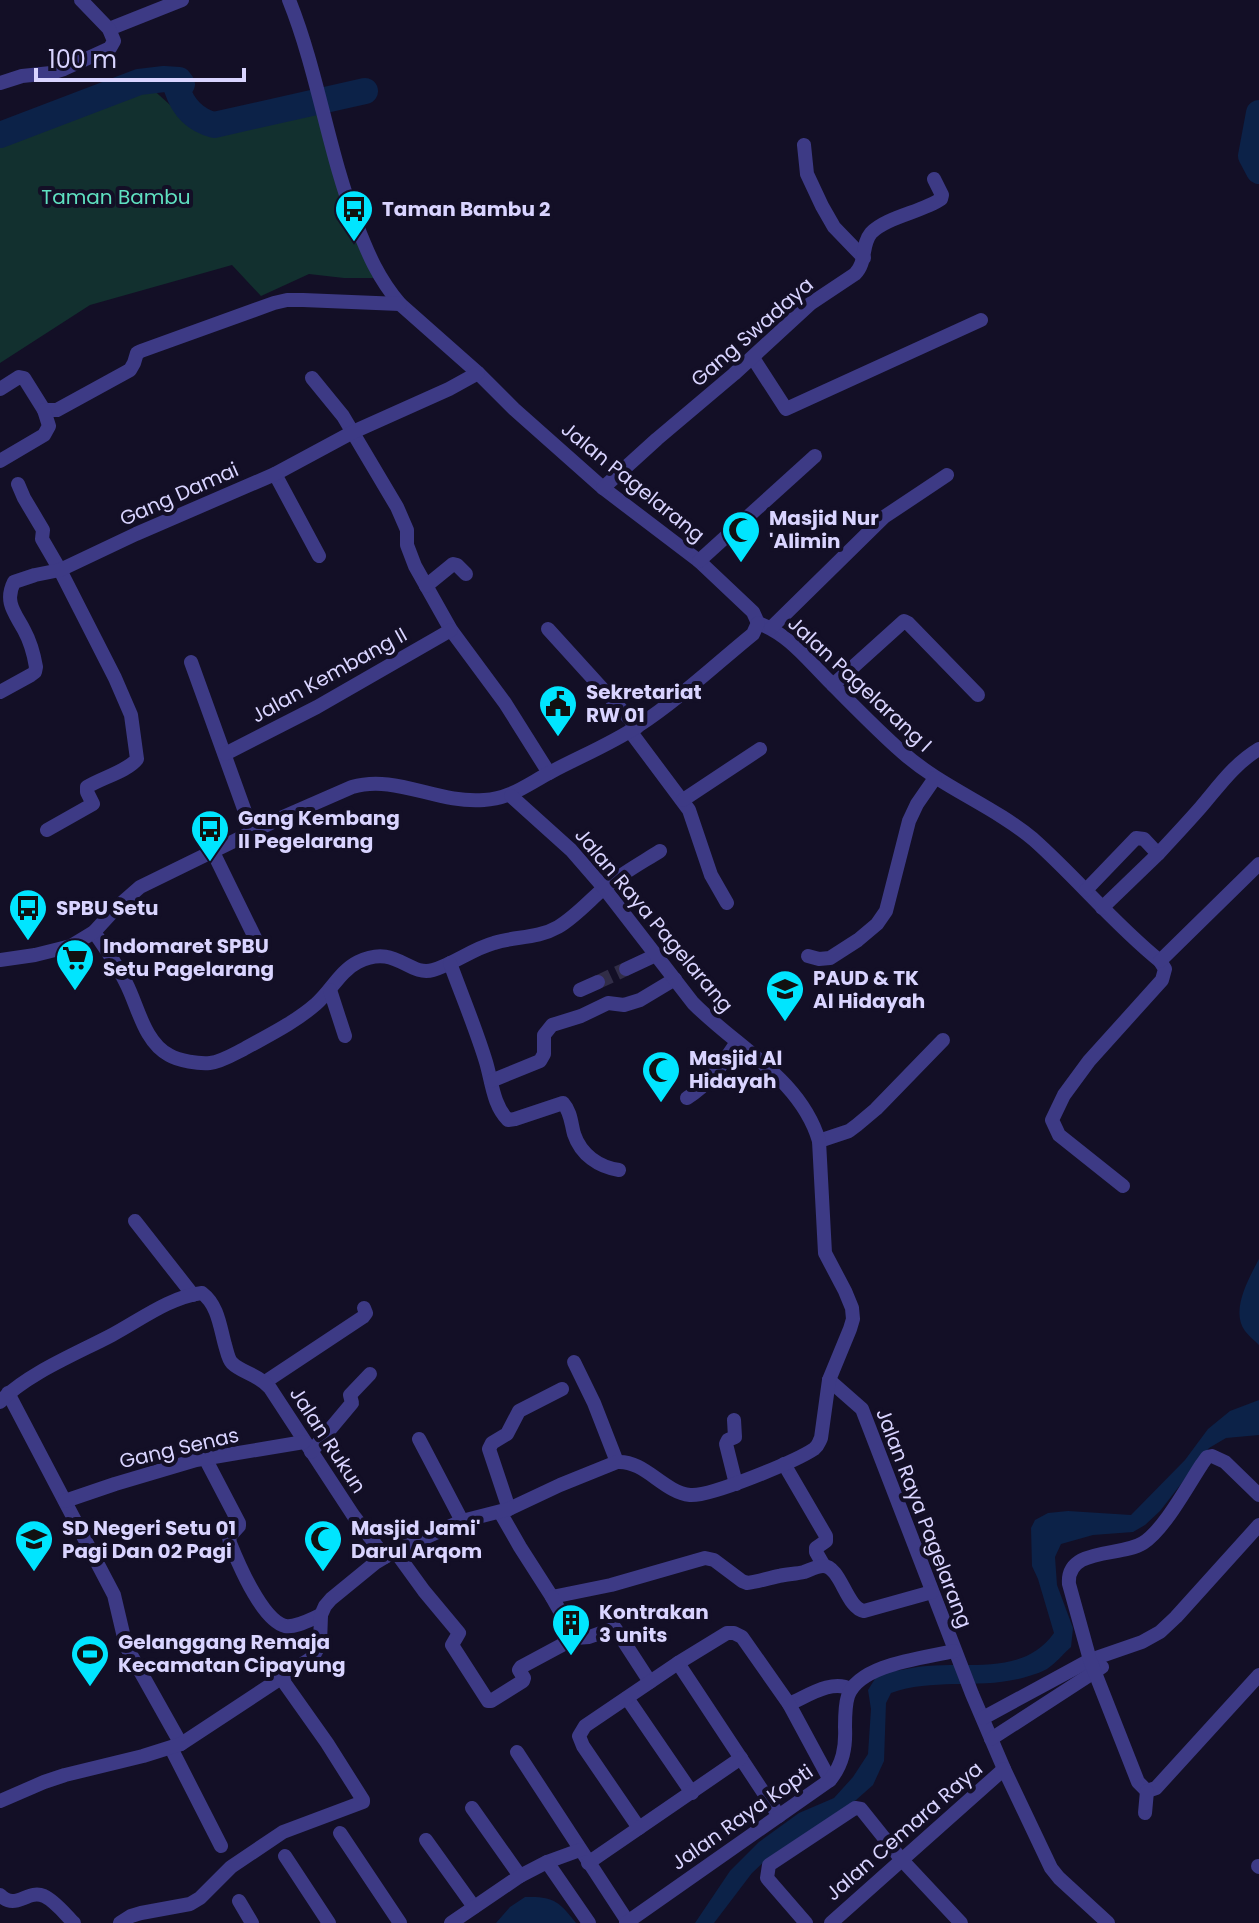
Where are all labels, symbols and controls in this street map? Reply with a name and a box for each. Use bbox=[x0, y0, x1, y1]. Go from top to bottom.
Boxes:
scale bar bbox=[36, 32, 244, 82]
text: 100 m bbox=[48, 43, 117, 76]
park label: Taman Bambu bbox=[41, 183, 191, 211]
bus stop icon: Taman Bambu 2 bbox=[333, 188, 375, 243]
place label: Taman Bambu 2 bbox=[382, 195, 551, 223]
street label: Gang Swadaya bbox=[685, 271, 819, 393]
street label: Jalan Pagelarang bbox=[555, 415, 711, 549]
street label: Gang Damai bbox=[115, 455, 243, 533]
place label: Masjid Nur 'Alimin bbox=[769, 504, 879, 555]
mosque icon: Masjid Nur 'Alimin bbox=[720, 509, 762, 564]
street label: Jalan Pagelarang I bbox=[782, 610, 938, 758]
street label: Jalan Kembang II bbox=[246, 621, 412, 729]
place label: Sekretariat RW 01 bbox=[586, 678, 702, 729]
public building icon: Sekretariat RW 01 bbox=[537, 683, 579, 738]
place label: Gang Kembang II Pegelarang bbox=[238, 804, 400, 855]
bus stop icon: Gang Kembang II Pegelarang bbox=[189, 808, 231, 863]
street label: Jalan Raya Pagelarang bbox=[568, 822, 740, 1018]
bus stop icon: SPBU Setu bbox=[7, 887, 49, 942]
place label: SPBU Setu bbox=[56, 894, 159, 922]
place label: Indomaret SPBU Setu Pagelarang bbox=[103, 932, 274, 983]
supermarket icon: Indomaret SPBU Setu Pagelarang bbox=[54, 937, 96, 992]
place label: PAUD & TK Al Hidayah bbox=[813, 964, 925, 1015]
school or university icon: PAUD & TK Al Hidayah bbox=[764, 968, 806, 1023]
place label: Masjid Al Hidayah bbox=[689, 1044, 782, 1095]
mosque icon: Masjid Al Hidayah bbox=[640, 1049, 682, 1104]
street label: Jalan Rukun bbox=[283, 1381, 373, 1499]
street label: Jalan Raya Pagelarang bbox=[869, 1404, 979, 1632]
street label: Gang Senas bbox=[117, 1421, 241, 1475]
place label: SD Negeri Setu 01 Pagi Dan 02 Pagi bbox=[62, 1514, 236, 1565]
place label: Masjid Jami' Darul Arqom bbox=[351, 1514, 482, 1565]
school or university icon: SD Negeri Setu 01 Pagi Dan 02 Pagi bbox=[13, 1518, 55, 1573]
mosque icon: Masjid Jami' Darul Arqom bbox=[302, 1518, 344, 1573]
place label: Kontrakan 3 units bbox=[599, 1598, 709, 1649]
building icon: Kontrakan 3 units bbox=[550, 1602, 592, 1657]
place label: Gelanggang Remaja Kecamatan Cipayung bbox=[118, 1628, 346, 1679]
sports icon: Gelanggang Remaja Kecamatan Cipayung bbox=[69, 1633, 111, 1688]
street label: Jalan Cemara Raya bbox=[820, 1755, 988, 1907]
street label: Jalan Raya Kopti bbox=[666, 1758, 818, 1876]

